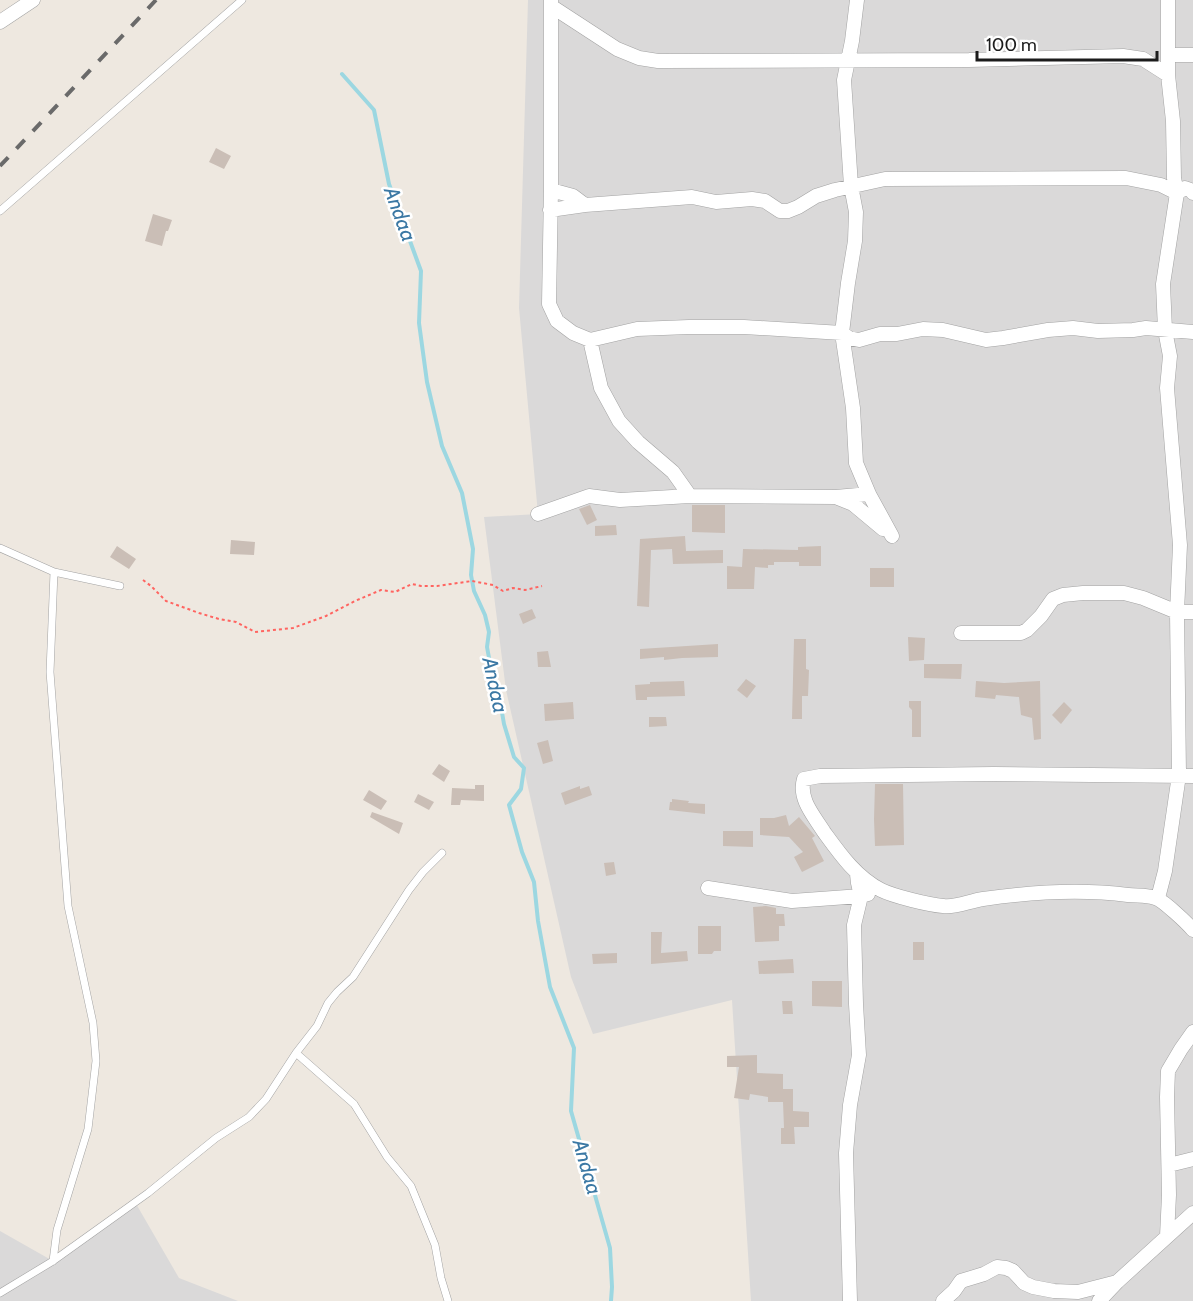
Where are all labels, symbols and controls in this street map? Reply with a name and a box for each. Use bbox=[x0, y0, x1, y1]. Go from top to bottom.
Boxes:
scale bar bbox=[977, 24, 1157, 62]
text: 100 m bbox=[986, 34, 1037, 56]
water label: Andaa bbox=[379, 182, 422, 245]
water label: Andaa bbox=[477, 654, 514, 715]
water label: Andaa bbox=[567, 1135, 607, 1197]

